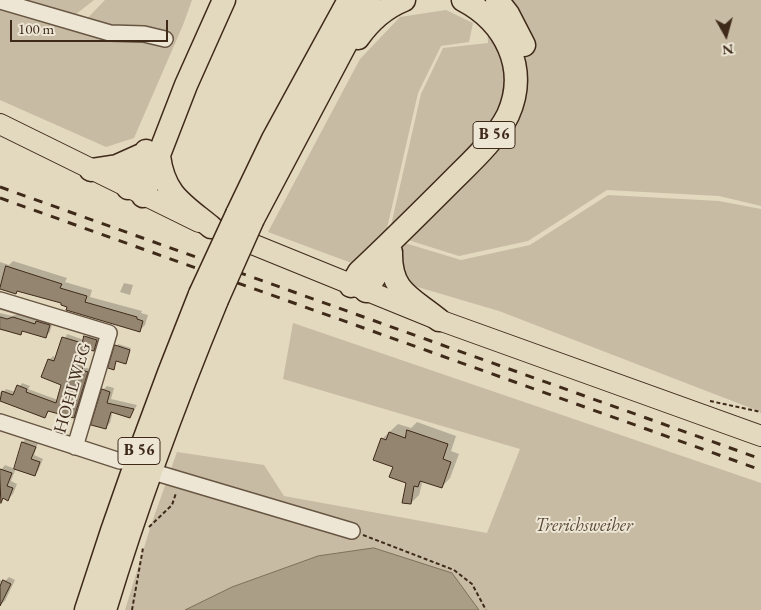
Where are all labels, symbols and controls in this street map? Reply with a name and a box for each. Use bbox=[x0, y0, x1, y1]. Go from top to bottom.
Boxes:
scale bar bbox=[12, 10, 170, 42]
north arrow bbox=[701, 10, 751, 60]
text: 100 m bbox=[18, 19, 54, 38]
text: N bbox=[721, 40, 735, 60]
road number: B 56 bbox=[473, 122, 515, 148]
street label: HOHLWEG bbox=[50, 340, 96, 436]
road number: B 56 bbox=[118, 438, 160, 464]
park label: Trerichsweiher bbox=[535, 515, 633, 537]

